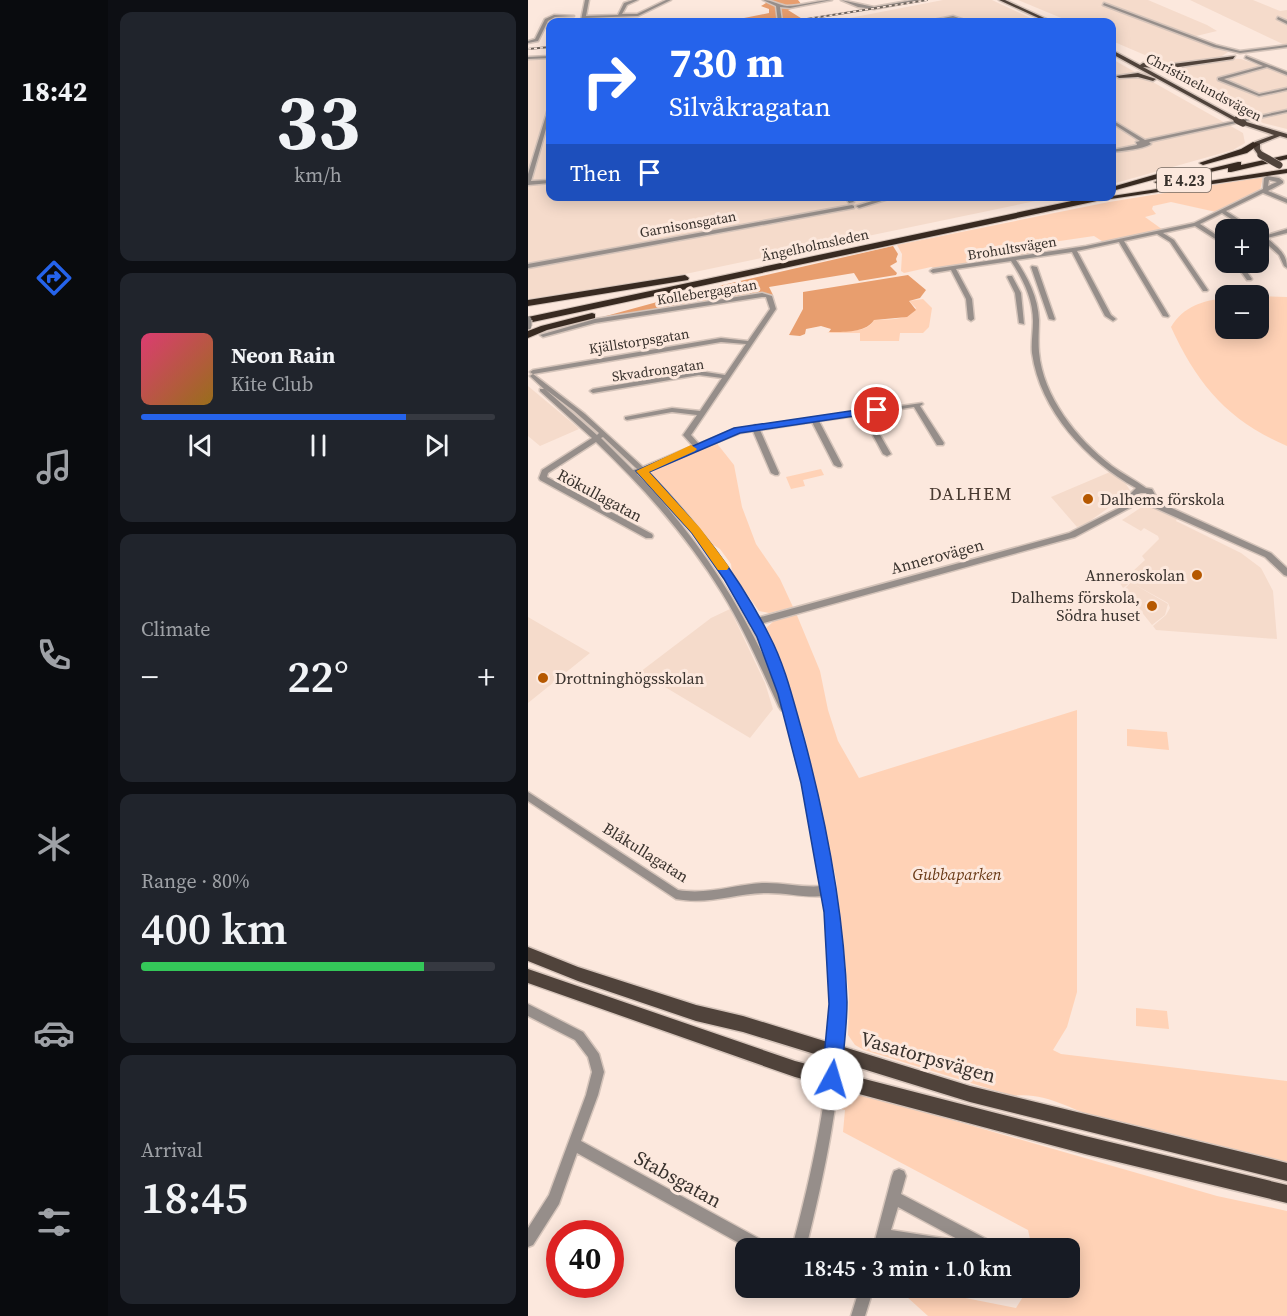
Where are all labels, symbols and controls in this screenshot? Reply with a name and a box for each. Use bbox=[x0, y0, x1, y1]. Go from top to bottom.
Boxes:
text: 730 m bbox=[669, 33, 784, 91]
icon: right bbox=[570, 42, 648, 120]
street label: Christinelundsvägen bbox=[1142, 48, 1266, 126]
text: 33 bbox=[276, 68, 360, 175]
text: 18:42 bbox=[21, 73, 87, 110]
text: Silvåkragatan bbox=[669, 88, 831, 125]
icon: arrive bbox=[633, 156, 666, 189]
text: Then bbox=[570, 158, 621, 188]
text: km/h bbox=[294, 161, 342, 189]
road number: E 4.23 bbox=[1157, 168, 1211, 192]
street label: Garnisonsgatan bbox=[638, 206, 738, 242]
map controls bbox=[1215, 219, 1269, 339]
button: + bbox=[1215, 219, 1269, 273]
street label: Ängelholmsleden bbox=[759, 224, 871, 266]
street label: Brohultsvägen bbox=[966, 231, 1059, 265]
icon: directions bbox=[33, 257, 75, 299]
street label: Kollebergagatan bbox=[656, 274, 759, 310]
button: − bbox=[1215, 285, 1269, 339]
street label: Kjällstorpsgatan bbox=[587, 323, 691, 359]
text: Neon Rain bbox=[231, 340, 335, 370]
street label: Skvadrongatan bbox=[611, 354, 706, 386]
text: Kite Club bbox=[231, 370, 313, 398]
pin bbox=[851, 384, 902, 435]
icon: arrive bbox=[860, 393, 893, 426]
icon: previous bbox=[184, 429, 217, 462]
icon: pause bbox=[302, 429, 335, 462]
icon: next bbox=[420, 429, 453, 462]
icon: music bbox=[33, 446, 75, 488]
street label: Rökullagatan bbox=[554, 463, 647, 527]
district label: DALHEM bbox=[929, 481, 1013, 506]
place label: Dalhems förskola bbox=[1100, 488, 1225, 510]
marker: Dalhems förskola bbox=[1081, 492, 1095, 506]
street label: Annerovägen bbox=[888, 533, 986, 579]
place label: Anneroskolan bbox=[1085, 564, 1185, 586]
marker: Anneroskolan bbox=[1190, 568, 1204, 582]
place label: Dalhems förskola, Södra huset bbox=[1011, 586, 1141, 626]
marker: Dalhems förskola, Södra huset bbox=[1145, 599, 1159, 613]
text: Climate bbox=[141, 615, 210, 643]
icon: phone bbox=[33, 634, 75, 676]
text: 22° bbox=[287, 645, 349, 707]
text: − bbox=[141, 654, 159, 699]
text: + bbox=[478, 654, 495, 699]
place label: Drottninghögsskolan bbox=[555, 667, 705, 689]
marker: Drottninghögsskolan bbox=[536, 671, 550, 685]
street label: Blåkullagatan bbox=[599, 817, 693, 887]
icon: climate bbox=[33, 823, 75, 865]
park label: Gubbaparken bbox=[912, 863, 1002, 885]
text: Range · 80% bbox=[141, 867, 250, 895]
text: 400 km bbox=[141, 897, 288, 959]
icon: car bbox=[33, 1012, 75, 1054]
street label: Vasatorpsvägen bbox=[857, 1024, 999, 1090]
position arrow bbox=[800, 1047, 864, 1111]
text: Arrival bbox=[141, 1136, 203, 1164]
street label: Stabsgatan bbox=[629, 1144, 727, 1214]
text: 18:45 bbox=[141, 1166, 248, 1228]
icon: filters bbox=[33, 1201, 75, 1243]
speed limit sign: 40 bbox=[546, 1220, 624, 1298]
text: 18:45 · 3 min · 1.0 km bbox=[803, 1253, 1012, 1283]

